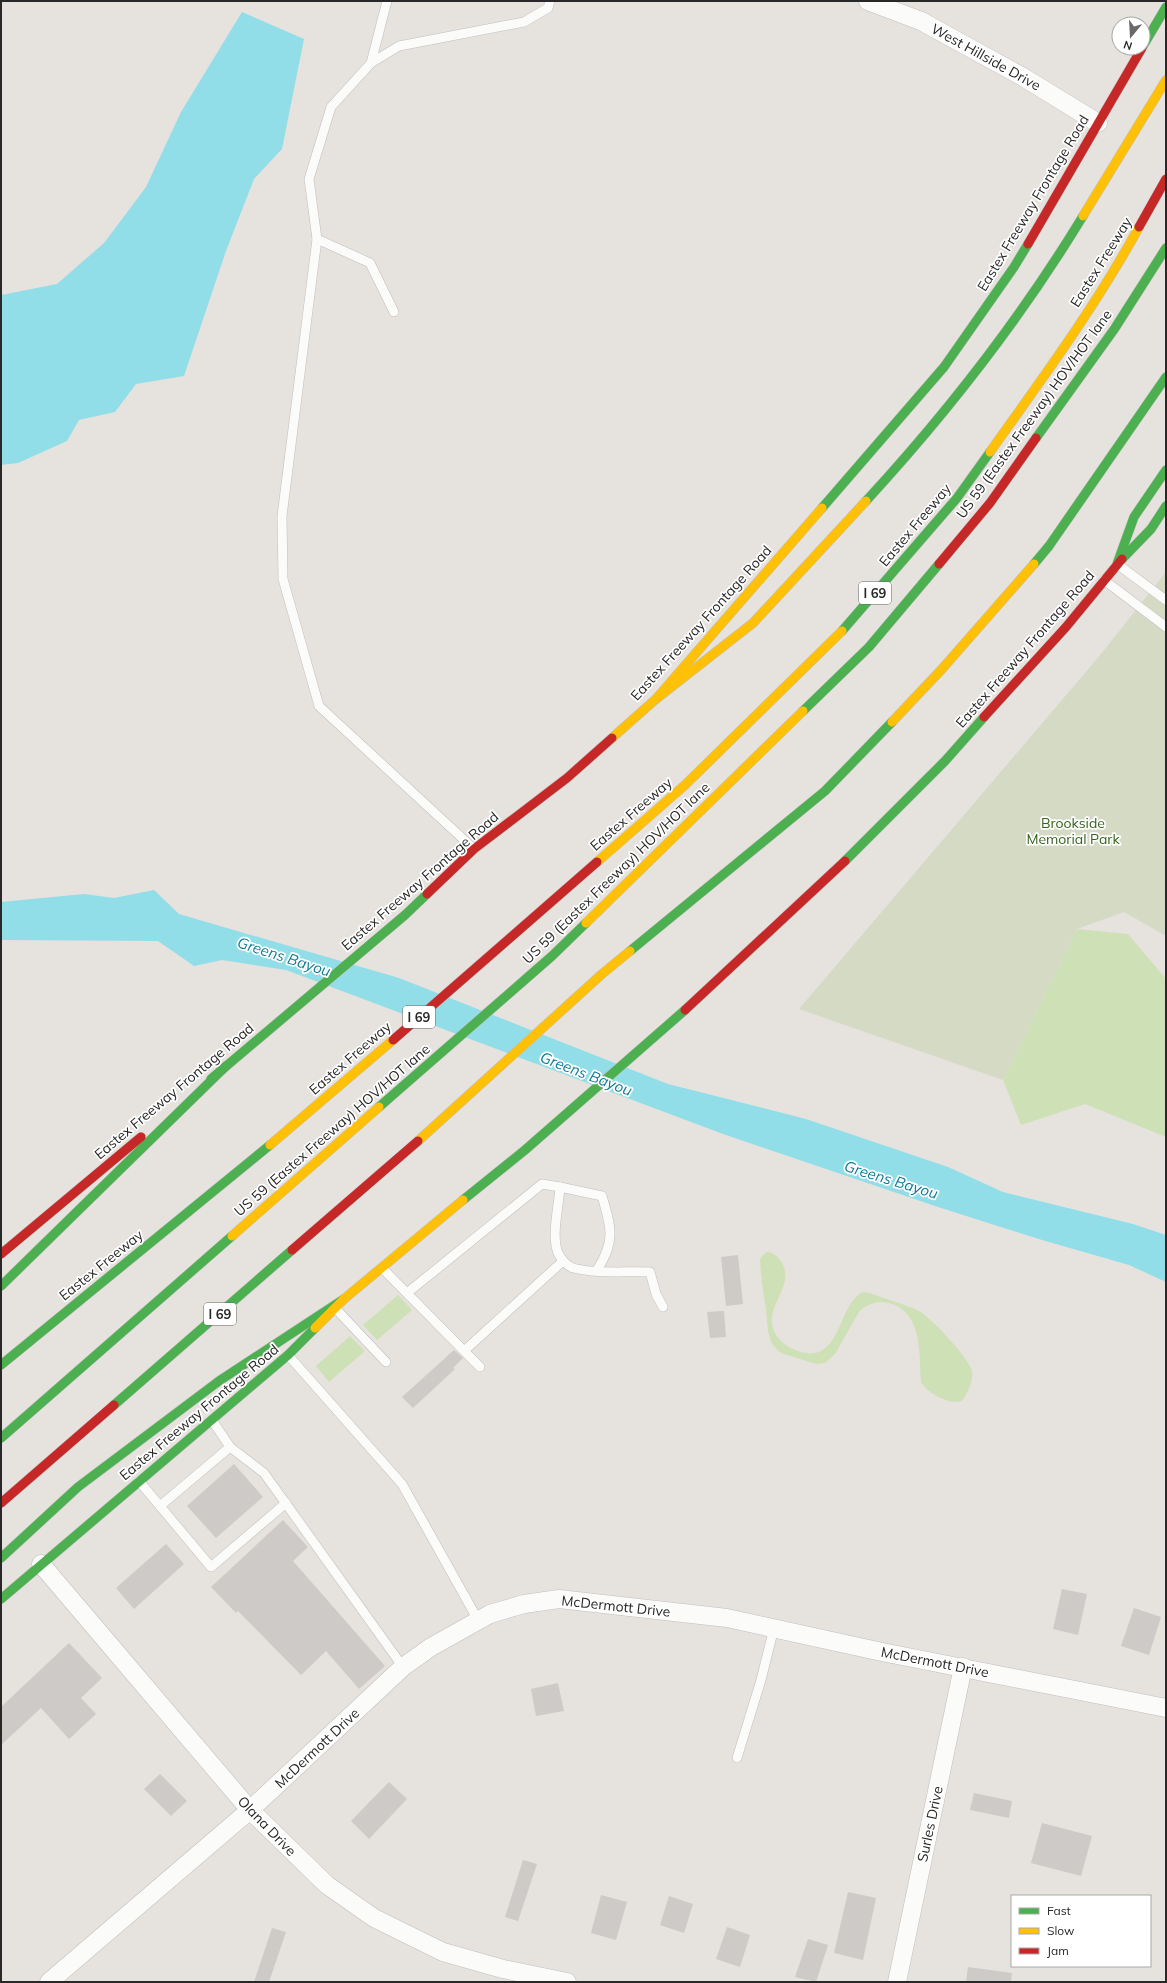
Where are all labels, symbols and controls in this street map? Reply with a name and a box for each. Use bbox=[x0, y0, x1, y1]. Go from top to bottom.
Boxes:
north arrow bbox=[1111, 16, 1151, 56]
street label: West Hillside Drive bbox=[928, 19, 1044, 95]
text: N bbox=[1122, 38, 1134, 53]
street label: Eastex Freeway Frontage Road bbox=[973, 112, 1093, 294]
street label: Eastex Freeway bbox=[1066, 213, 1136, 310]
street label: US 59 (Eastex Freeway) HOV/HOT lane bbox=[952, 306, 1116, 522]
street label: Eastex Freeway bbox=[875, 479, 955, 570]
street label: Eastex Freeway Frontage Road bbox=[627, 542, 775, 704]
street label: Eastex Freeway Frontage Road bbox=[952, 567, 1098, 731]
road number: I 69 bbox=[859, 582, 891, 604]
street label: Eastex Freeway bbox=[586, 773, 676, 854]
street label: US 59 (Eastex Freeway) HOV/HOT lane bbox=[519, 778, 713, 968]
street label: Eastex Freeway Frontage Road bbox=[338, 808, 502, 954]
park label: Brookside Memorial Park bbox=[1026, 814, 1120, 848]
water label: Greens Bayou bbox=[235, 933, 334, 981]
road number: I 69 bbox=[403, 1006, 435, 1028]
street label: Eastex Freeway bbox=[305, 1017, 395, 1098]
street label: Eastex Freeway Frontage Road bbox=[91, 1019, 257, 1163]
street label: US 59 (Eastex Freeway) HOV/HOT lane bbox=[230, 1040, 434, 1220]
water label: Greens Bayou bbox=[538, 1047, 635, 1100]
water label: Greens Bayou bbox=[842, 1156, 941, 1203]
street label: Eastex Freeway bbox=[55, 1225, 147, 1304]
road number: I 69 bbox=[204, 1303, 236, 1325]
street label: Eastex Freeway Frontage Road bbox=[116, 1340, 282, 1484]
street label: McDermott Drive bbox=[561, 1591, 671, 1621]
street label: McDermott Drive bbox=[880, 1643, 990, 1681]
street label: McDermott Drive bbox=[271, 1704, 363, 1792]
street label: Surles Drive bbox=[913, 1784, 947, 1864]
street label: Olana Drive bbox=[234, 1792, 300, 1860]
legend bbox=[1011, 1895, 1151, 1967]
text: Fast bbox=[1047, 1903, 1071, 1918]
text: Slow bbox=[1047, 1923, 1075, 1938]
text: Jam bbox=[1047, 1943, 1069, 1958]

